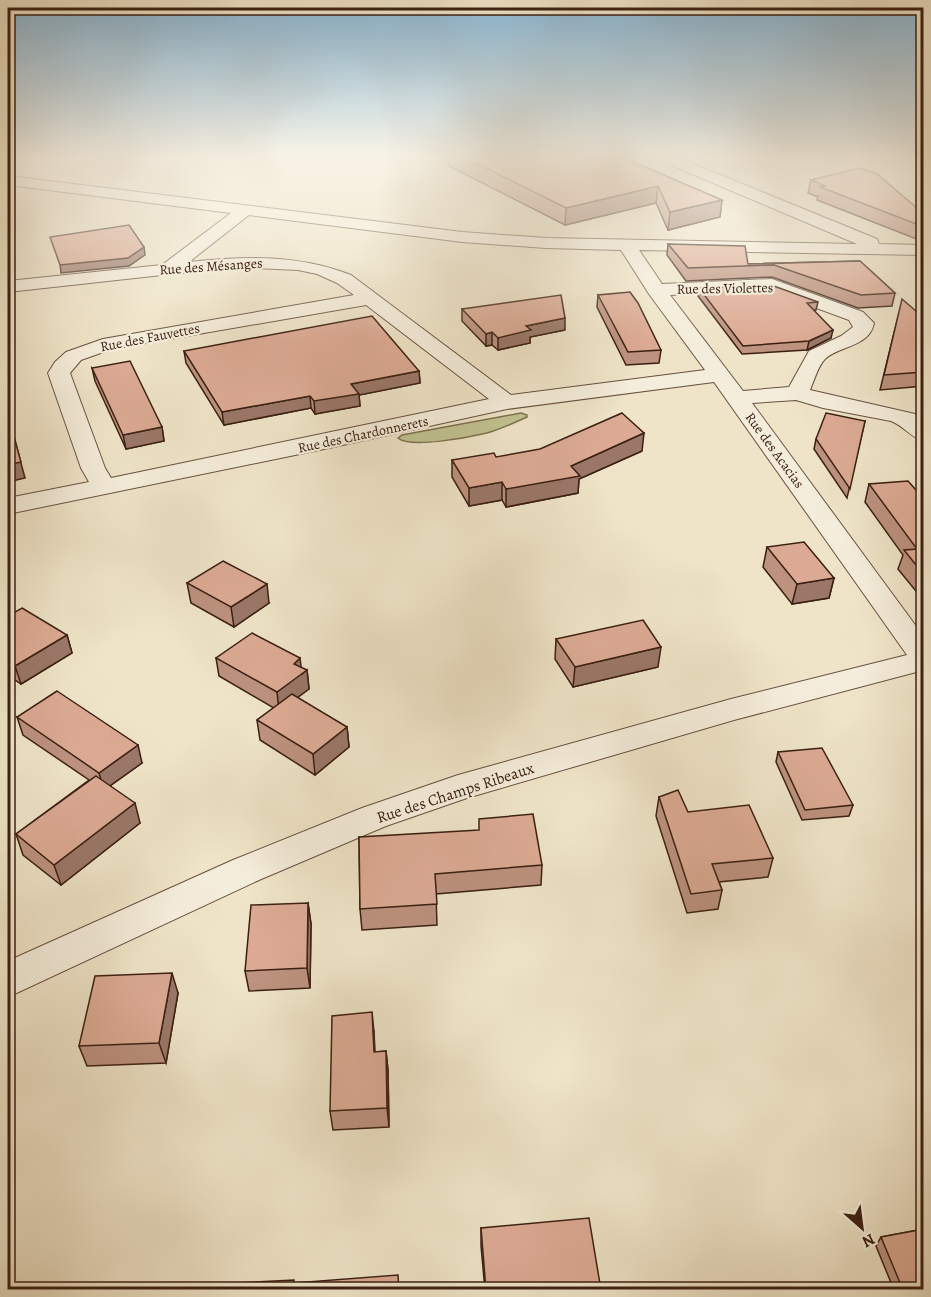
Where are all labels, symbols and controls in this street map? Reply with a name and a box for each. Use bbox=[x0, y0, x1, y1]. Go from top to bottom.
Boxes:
street label: Rue des Mésanges bbox=[159, 253, 263, 280]
street label: Rue des Violettes bbox=[677, 278, 774, 299]
street label: Rue des Fauvettes bbox=[99, 319, 201, 356]
street label: Rue des Acacias bbox=[741, 409, 809, 492]
street label: Rue des Chardonnerets bbox=[296, 411, 430, 458]
street label: Rue des Champs Ribeaux bbox=[374, 757, 537, 829]
north arrow bbox=[832, 1198, 892, 1258]
text: N bbox=[858, 1228, 879, 1253]

